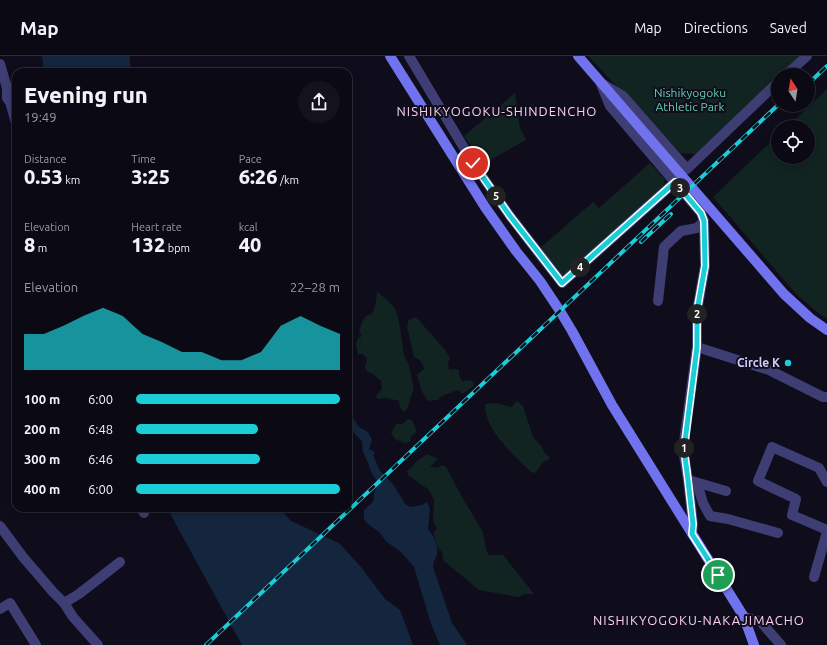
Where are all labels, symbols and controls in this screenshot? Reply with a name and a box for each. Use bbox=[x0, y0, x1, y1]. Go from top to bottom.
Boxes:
text: Map bbox=[20, 17, 59, 39]
text: Map bbox=[634, 20, 662, 36]
text: Directions bbox=[684, 20, 748, 36]
text: Saved bbox=[770, 20, 807, 36]
north arrow bbox=[771, 68, 815, 112]
map controls bbox=[771, 68, 815, 164]
button: share bbox=[298, 81, 340, 123]
text: Evening run bbox=[24, 82, 148, 107]
park label: Nishikyogoku Athletic Park bbox=[654, 86, 726, 113]
district label: NISHIKYOGOKU-SHINDENCHO bbox=[397, 104, 597, 118]
text: 19:49 bbox=[24, 110, 57, 124]
button: locate bbox=[771, 120, 815, 164]
pin bbox=[456, 146, 490, 180]
icon: check bbox=[462, 152, 484, 174]
text: Distance bbox=[24, 153, 67, 165]
text: Time bbox=[131, 153, 156, 165]
text: Pace bbox=[239, 153, 262, 165]
text: 0.53 bbox=[24, 165, 63, 188]
text: 3:25 bbox=[131, 165, 170, 188]
text: 6:26 bbox=[239, 165, 277, 188]
text: km bbox=[63, 174, 80, 186]
text: /km bbox=[277, 174, 299, 186]
pin: 3 bbox=[670, 178, 690, 198]
text: 3 bbox=[677, 182, 683, 194]
pin: 5 bbox=[486, 186, 506, 206]
text: 5 bbox=[493, 190, 499, 202]
text: Elevation bbox=[24, 221, 70, 233]
text: Heart rate bbox=[131, 221, 182, 233]
text: kcal bbox=[239, 221, 258, 233]
text: 8 bbox=[24, 233, 35, 256]
text: 132 bbox=[131, 233, 165, 256]
text: 40 bbox=[239, 233, 261, 256]
text: m bbox=[35, 242, 47, 254]
text: bpm bbox=[165, 242, 190, 254]
pin: 4 bbox=[570, 257, 590, 277]
text: 4 bbox=[577, 261, 583, 273]
text: Elevation bbox=[24, 280, 78, 294]
text: 22–28 m bbox=[290, 280, 340, 294]
pin: 2 bbox=[687, 304, 707, 324]
text: 2 bbox=[694, 308, 700, 320]
place label: Circle K bbox=[737, 356, 780, 369]
marker: Circle K bbox=[783, 358, 793, 368]
text: 100 m bbox=[24, 392, 60, 406]
text: 6:00 bbox=[88, 392, 113, 406]
text: 200 m bbox=[24, 422, 60, 436]
text: 6:48 bbox=[88, 422, 113, 436]
pin: 1 bbox=[674, 438, 694, 458]
text: 1 bbox=[681, 442, 687, 454]
text: 300 m bbox=[24, 452, 60, 466]
text: 6:46 bbox=[88, 452, 113, 466]
text: 400 m bbox=[24, 482, 60, 496]
text: 6:00 bbox=[88, 482, 113, 496]
pin bbox=[701, 558, 735, 592]
icon: arrive bbox=[707, 564, 729, 586]
district label: NISHIKYOGOKU-NAKAJIMACHO bbox=[593, 613, 805, 627]

